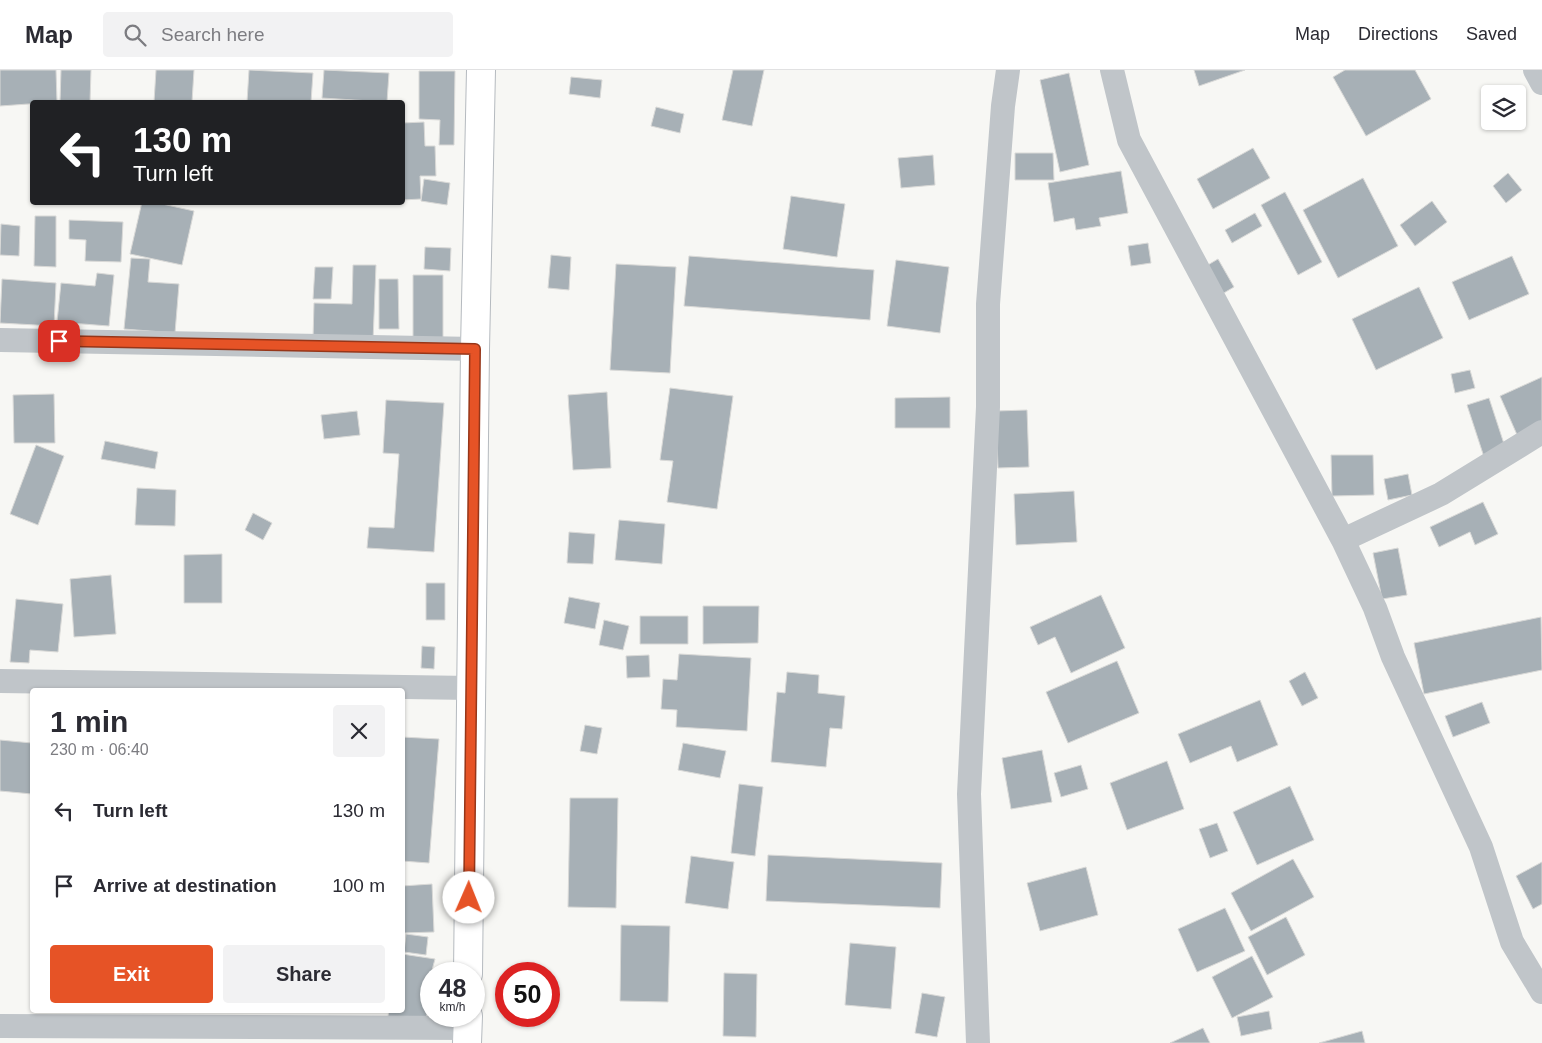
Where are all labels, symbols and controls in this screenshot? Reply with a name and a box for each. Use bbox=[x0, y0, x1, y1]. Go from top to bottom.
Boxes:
search box bbox=[103, 12, 453, 57]
text: Map bbox=[25, 21, 73, 48]
icon: search bbox=[121, 21, 149, 49]
text: Search here bbox=[161, 24, 265, 45]
text: Map bbox=[1295, 24, 1330, 44]
text: Directions bbox=[1358, 24, 1438, 44]
text: Saved bbox=[1466, 24, 1517, 44]
map controls bbox=[1481, 85, 1526, 130]
button: layers bbox=[1481, 85, 1526, 130]
icon: left bbox=[50, 120, 115, 185]
text: 130 m bbox=[133, 120, 232, 159]
text: Turn left bbox=[133, 161, 213, 186]
pin bbox=[38, 320, 80, 362]
icon: arrive bbox=[45, 327, 73, 355]
text: 1 min bbox=[50, 705, 128, 738]
button: close bbox=[333, 705, 385, 757]
text: 230 m · 06:40 bbox=[50, 741, 149, 758]
icon: left bbox=[50, 797, 78, 825]
text: Turn left bbox=[93, 800, 168, 821]
text: 130 m bbox=[332, 800, 385, 821]
position arrow bbox=[442, 871, 494, 923]
icon: arrive bbox=[50, 872, 78, 900]
text: Arrive at destination bbox=[93, 875, 277, 896]
text: 100 m bbox=[332, 875, 385, 896]
button: Exit bbox=[50, 945, 213, 1003]
button: Share bbox=[223, 945, 385, 1003]
speed limit sign: 50 bbox=[495, 962, 560, 1027]
text: 48 bbox=[439, 974, 466, 1002]
text: km/h bbox=[439, 1000, 466, 1014]

